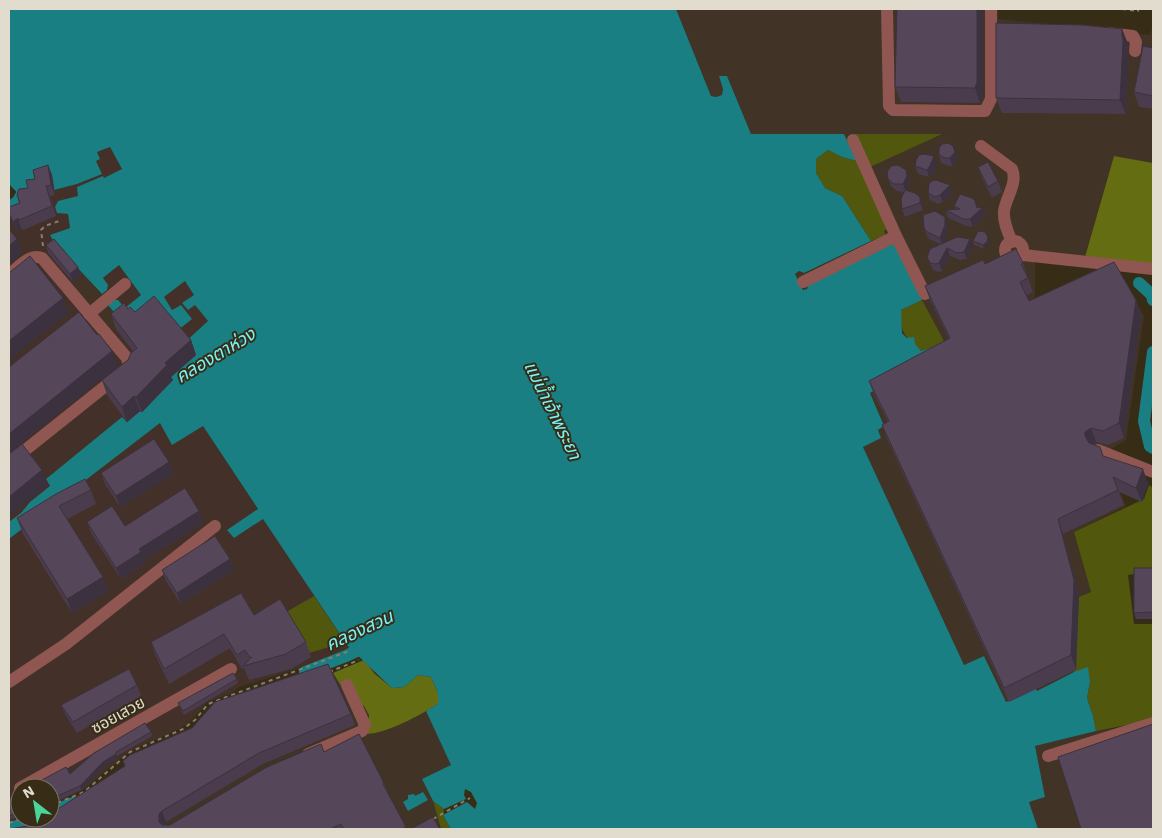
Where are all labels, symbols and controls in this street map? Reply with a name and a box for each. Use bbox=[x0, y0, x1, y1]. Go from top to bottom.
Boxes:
water label: คลองตาห่วง bbox=[171, 322, 260, 387]
water label: แม่น้ำเจ้าพระยา bbox=[520, 357, 588, 463]
water label: คลองสวน bbox=[322, 605, 397, 655]
street label: ซอยเสวย bbox=[88, 692, 148, 738]
north arrow bbox=[10, 778, 60, 828]
text: N bbox=[20, 782, 37, 801]

